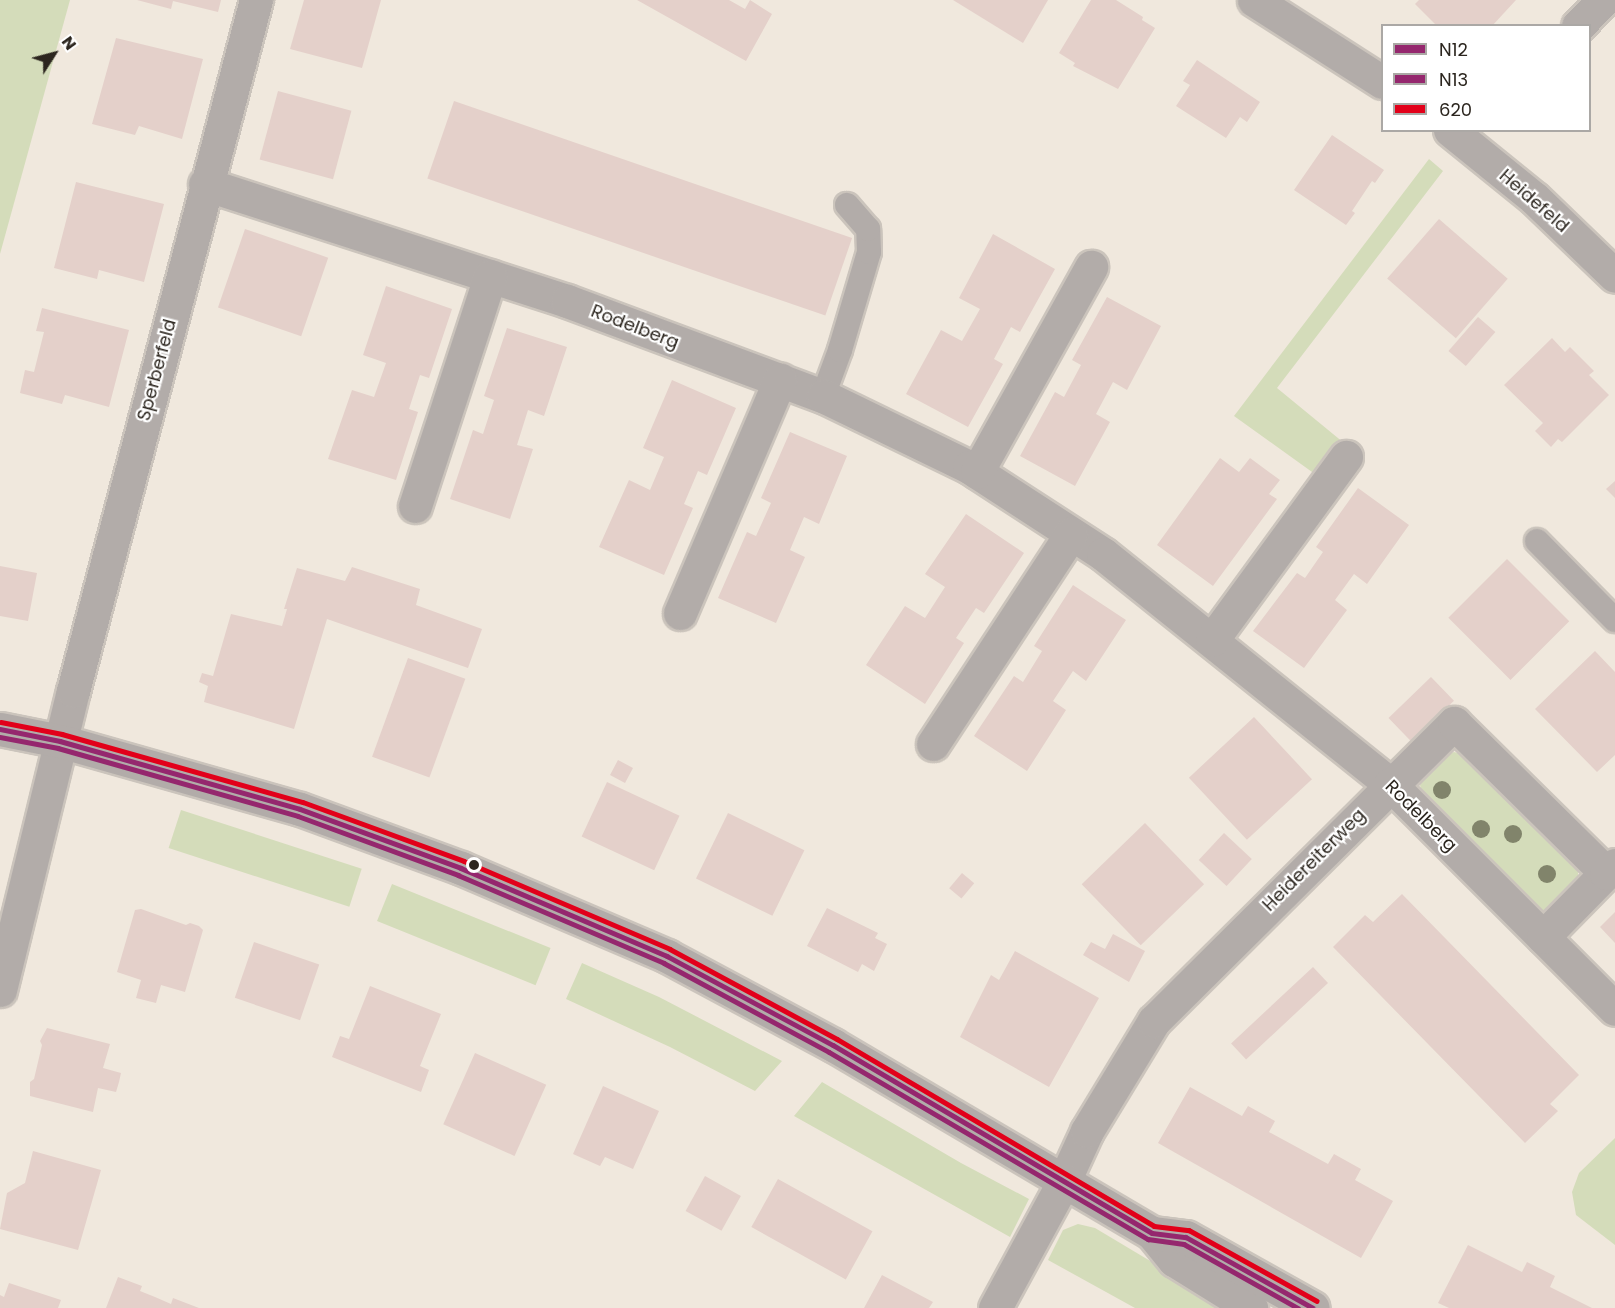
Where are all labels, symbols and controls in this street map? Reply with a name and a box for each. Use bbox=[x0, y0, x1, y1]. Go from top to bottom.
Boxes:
north arrow bbox=[24, 24, 84, 84]
legend bbox=[1381, 24, 1591, 132]
text: N bbox=[56, 31, 82, 55]
text: N12 bbox=[1439, 37, 1468, 62]
text: N13 bbox=[1439, 67, 1468, 92]
text: 620 bbox=[1439, 97, 1472, 122]
street label: Heidefeld bbox=[1495, 165, 1573, 237]
street label: Rodelberg bbox=[588, 300, 682, 354]
street label: Sperberfeld bbox=[133, 317, 181, 423]
street label: Rodelberg bbox=[1381, 776, 1461, 856]
street label: Heidereiterweg bbox=[1258, 804, 1370, 916]
unlabelled marker bbox=[468, 859, 480, 871]

